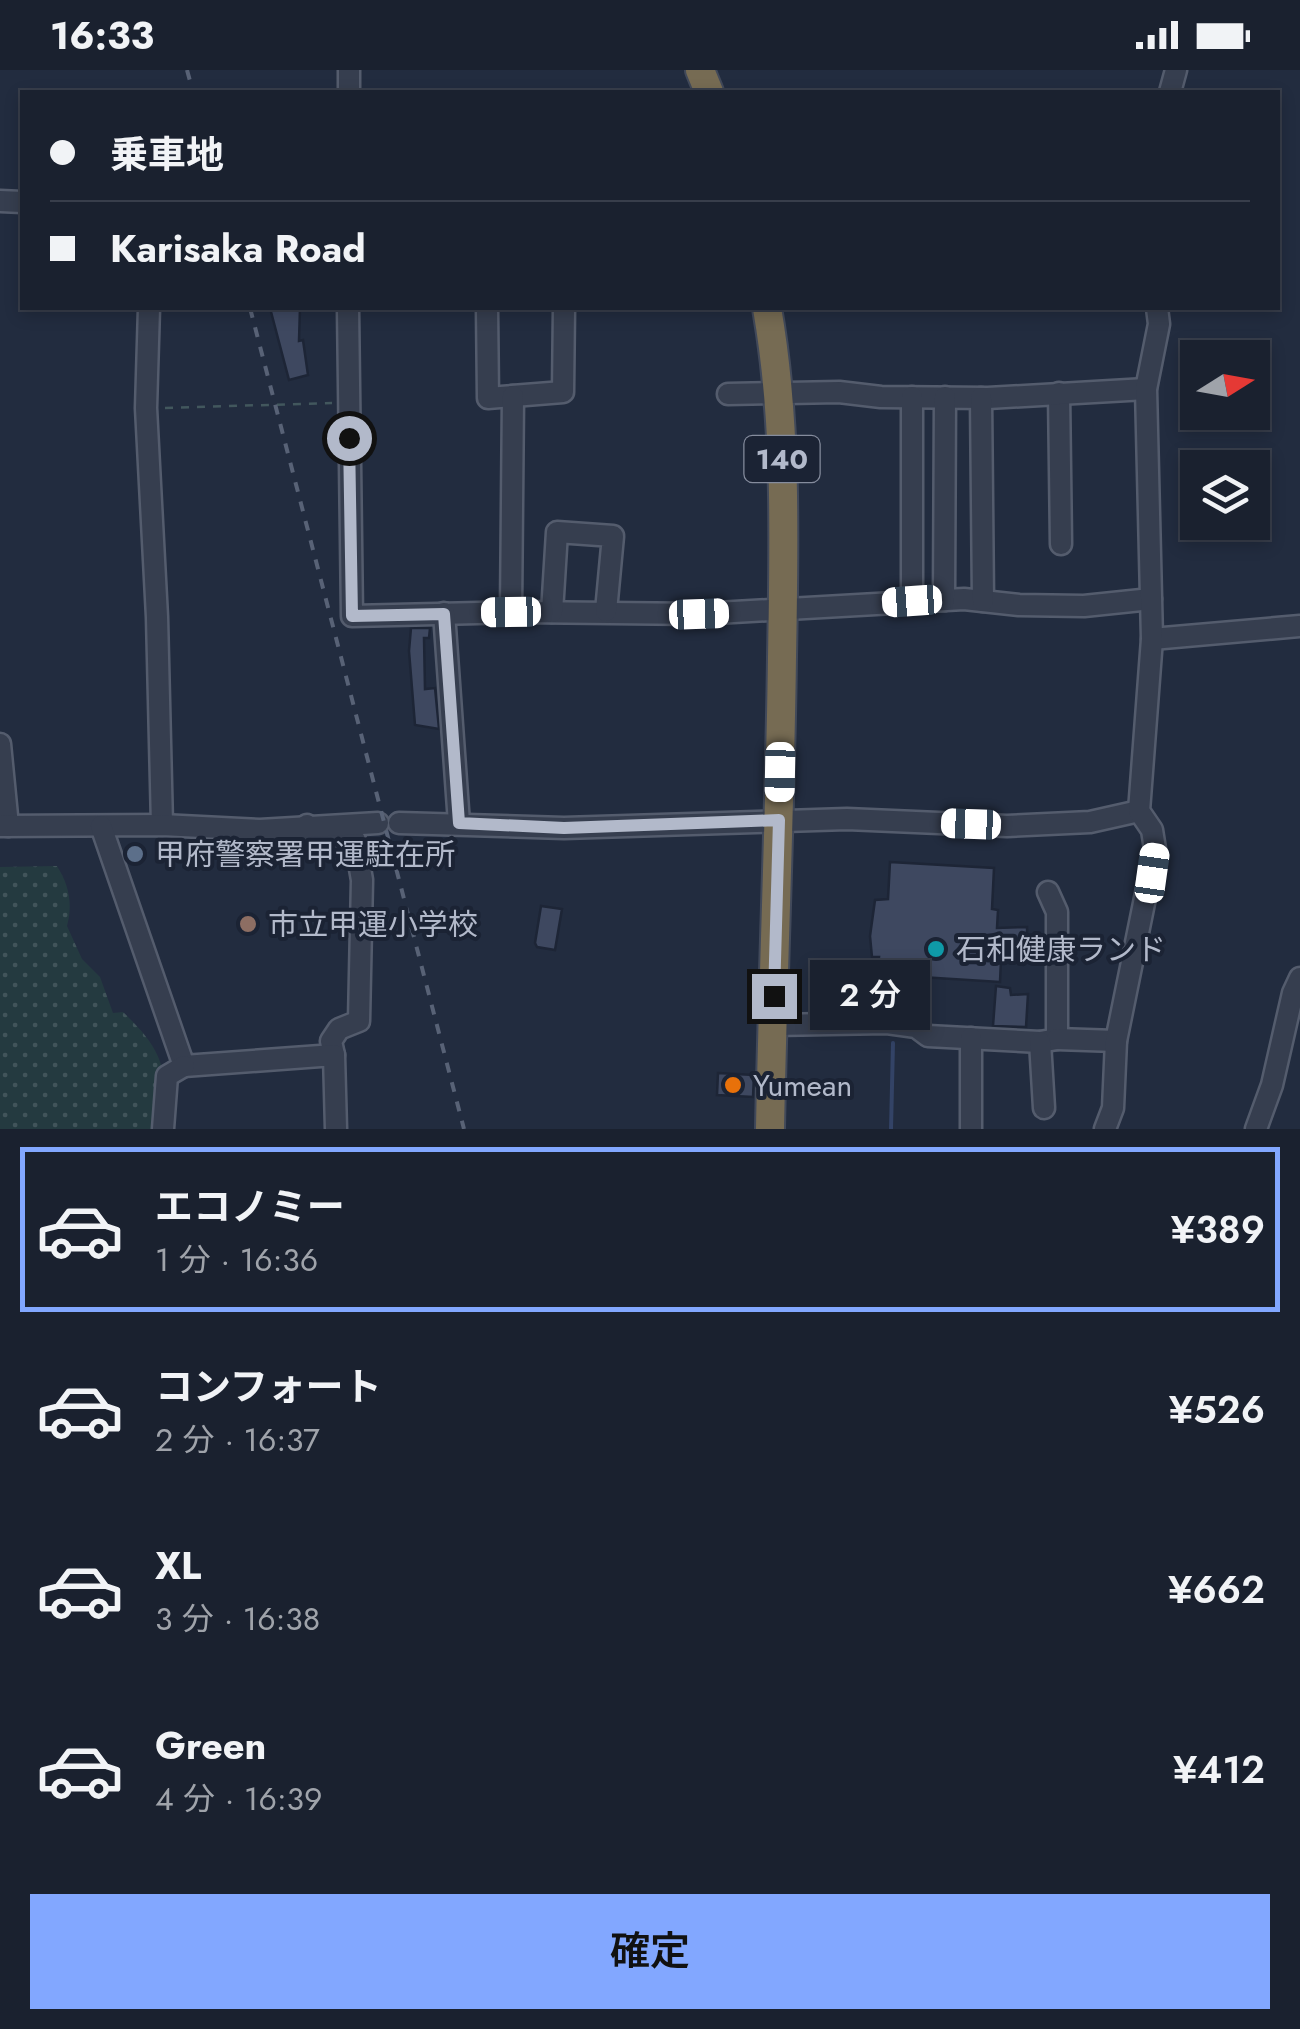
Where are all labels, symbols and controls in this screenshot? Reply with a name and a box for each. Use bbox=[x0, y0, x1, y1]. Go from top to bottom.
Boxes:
text: 16:33 bbox=[50, 8, 154, 63]
text: 乗車地 bbox=[110, 127, 224, 182]
text: Karisaka Road bbox=[110, 221, 366, 276]
north arrow bbox=[1180, 340, 1270, 430]
map controls bbox=[1180, 340, 1270, 540]
route start bbox=[327, 416, 372, 461]
road number: 140 bbox=[744, 436, 820, 482]
button: layers bbox=[1180, 450, 1270, 540]
car bbox=[881, 584, 943, 618]
car bbox=[481, 596, 541, 628]
car bbox=[668, 598, 730, 630]
car bbox=[764, 742, 796, 802]
car bbox=[940, 808, 1002, 840]
place label: 甲府警察署甲運駐在所 bbox=[155, 833, 455, 876]
car bbox=[1133, 841, 1171, 905]
marker: 甲府警察署甲運駐在所 bbox=[124, 843, 146, 865]
place label: 市立甲運小学校 bbox=[268, 903, 478, 946]
marker: 市立甲運小学校 bbox=[237, 913, 259, 935]
place label: 石和健康ランド bbox=[956, 928, 1166, 971]
marker: 石和健康ランド bbox=[925, 938, 947, 960]
callout: 2 分 bbox=[809, 961, 929, 1031]
text: 2 分 bbox=[839, 972, 901, 1018]
route end bbox=[752, 974, 797, 1019]
place label: Yumean bbox=[753, 1064, 852, 1107]
marker: Yumean bbox=[722, 1074, 744, 1096]
text: エコノミー bbox=[155, 1179, 345, 1234]
icon: car bbox=[35, 1185, 125, 1275]
text: ¥389 bbox=[1171, 1202, 1265, 1257]
text: 1 分 · 16:36 bbox=[155, 1237, 318, 1283]
text: コンフォート bbox=[155, 1359, 382, 1414]
icon: car bbox=[35, 1365, 125, 1455]
text: ¥526 bbox=[1169, 1382, 1265, 1437]
text: 2 分 · 16:37 bbox=[155, 1417, 320, 1463]
text: XL bbox=[155, 1538, 201, 1593]
icon: car bbox=[35, 1545, 125, 1635]
text: ¥662 bbox=[1168, 1562, 1265, 1617]
text: 3 分 · 16:38 bbox=[155, 1596, 320, 1642]
text: Green bbox=[155, 1718, 266, 1773]
icon: car bbox=[35, 1725, 125, 1815]
text: ¥412 bbox=[1173, 1742, 1265, 1797]
text: 4 分 · 16:39 bbox=[155, 1776, 322, 1822]
button: 確定 bbox=[30, 1894, 1270, 2009]

